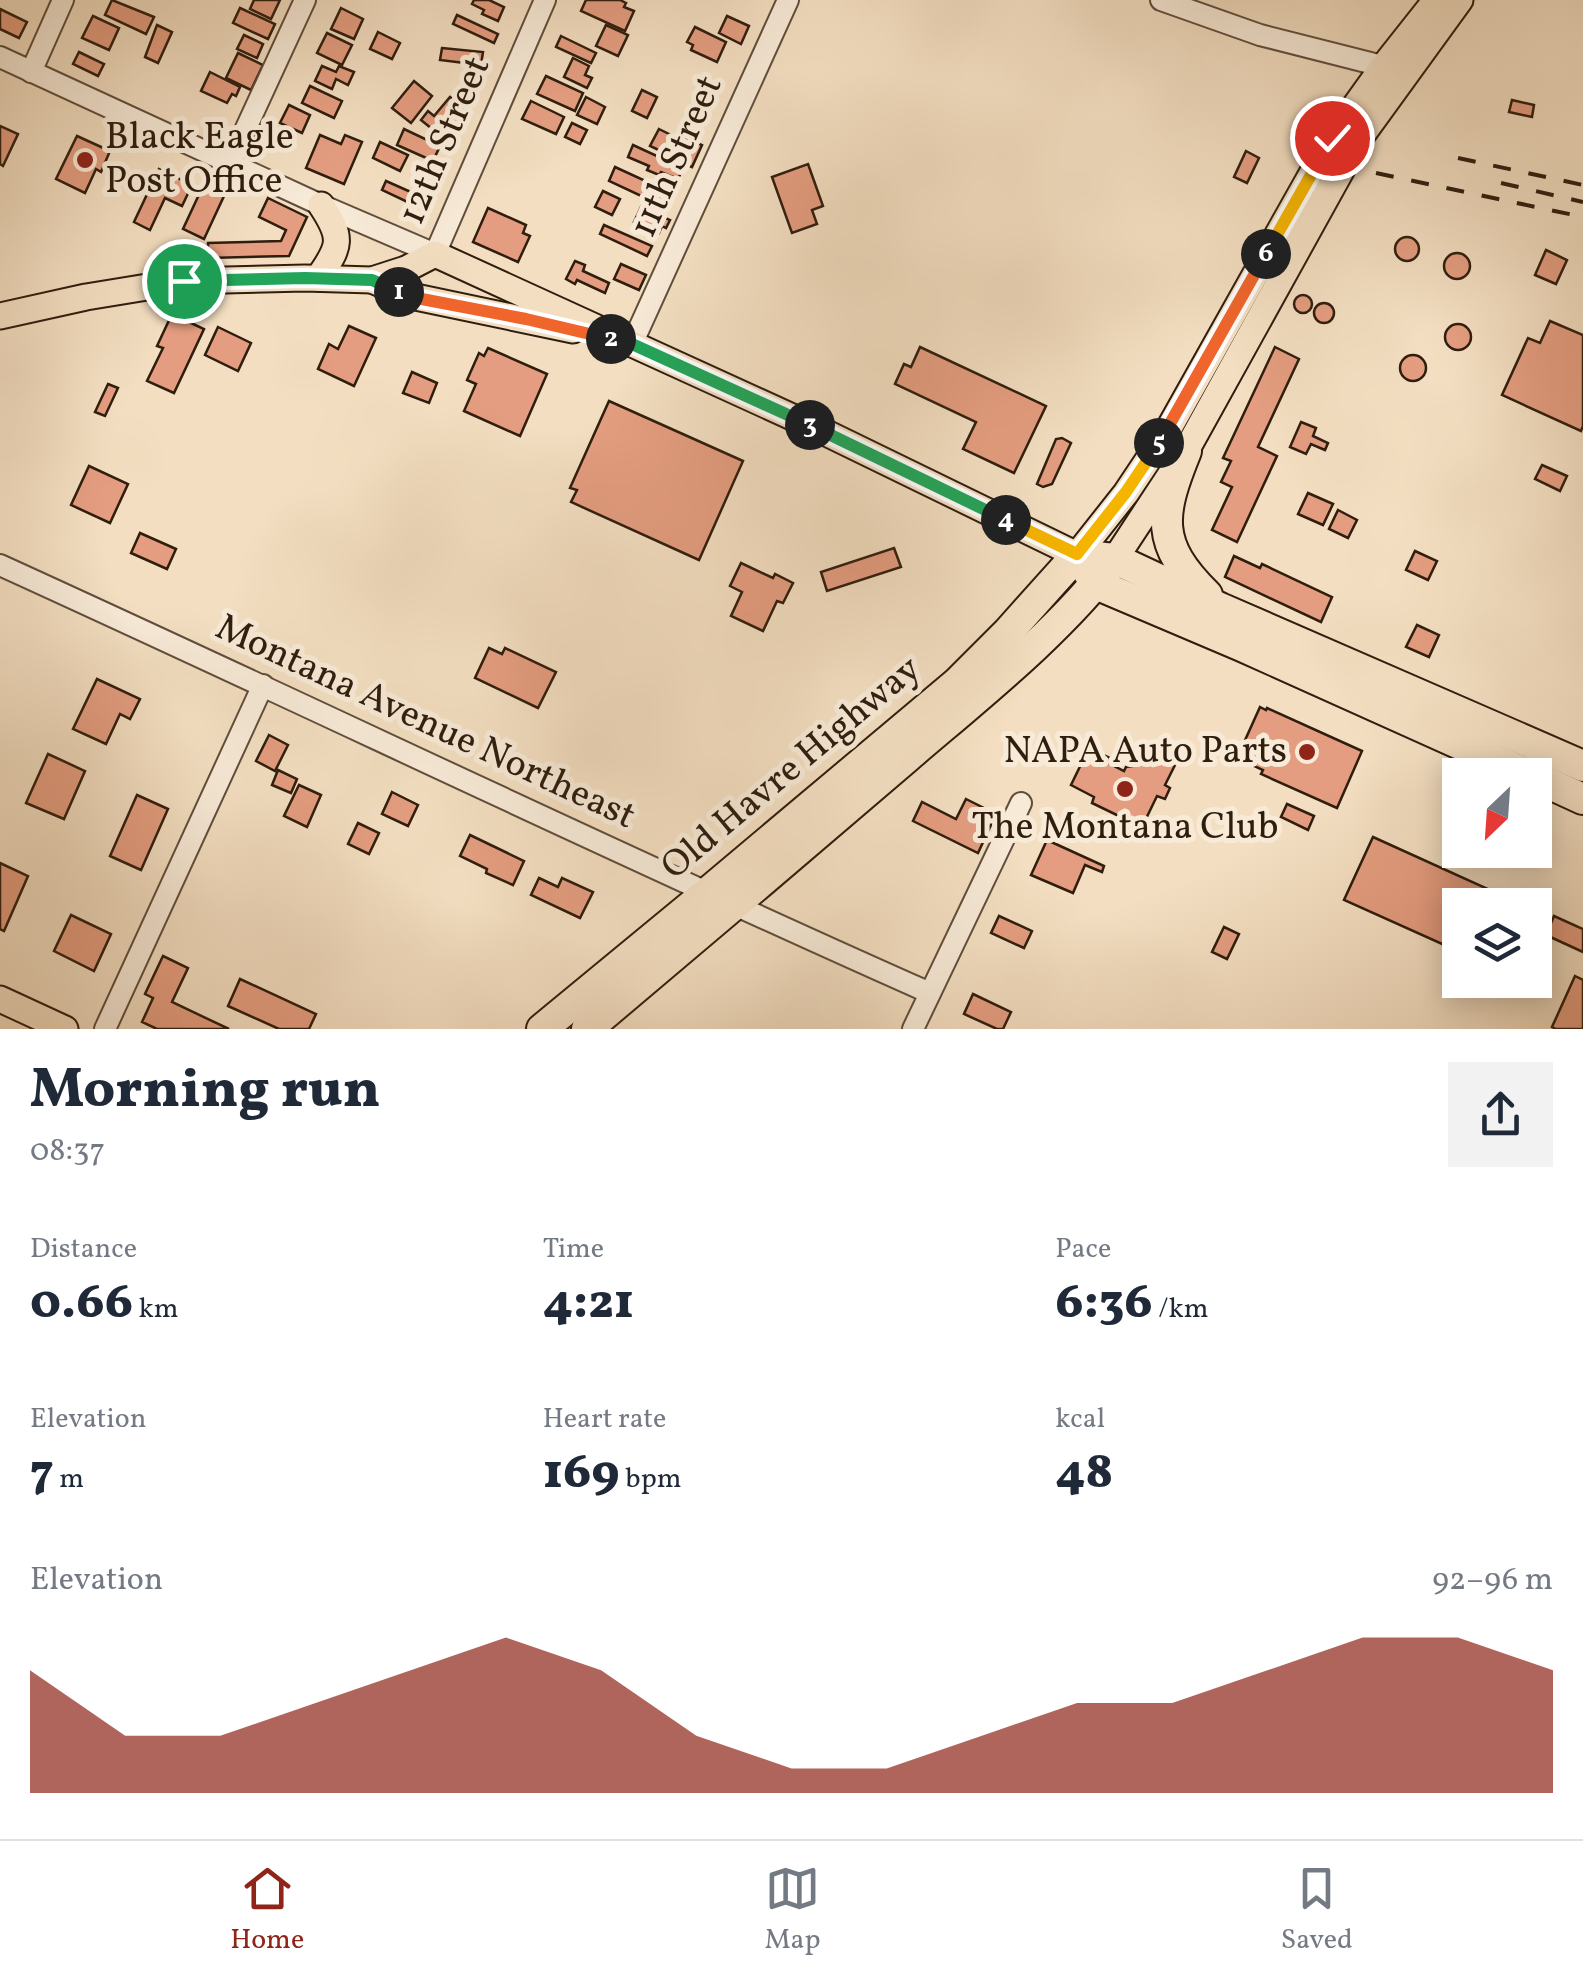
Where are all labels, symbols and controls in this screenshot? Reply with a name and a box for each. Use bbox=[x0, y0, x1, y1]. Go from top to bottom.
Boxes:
street label: 12th Street bbox=[387, 49, 505, 233]
street label: 11th Street bbox=[619, 67, 737, 247]
pin bbox=[1290, 96, 1375, 181]
icon: check bbox=[1305, 111, 1360, 166]
place label: Black Eagle Post Office bbox=[105, 112, 294, 209]
marker: Black Eagle Post Office bbox=[74, 149, 96, 171]
pin: 6 bbox=[1241, 229, 1291, 279]
text: 6 bbox=[1258, 234, 1274, 273]
pin bbox=[142, 239, 227, 324]
icon: arrive bbox=[157, 254, 212, 309]
pin: 1 bbox=[374, 267, 424, 317]
text: 1 bbox=[393, 272, 405, 311]
pin: 2 bbox=[586, 314, 636, 364]
text: 2 bbox=[604, 319, 618, 358]
pin: 3 bbox=[785, 400, 835, 450]
text: 3 bbox=[803, 405, 817, 444]
pin: 5 bbox=[1134, 418, 1184, 468]
text: 5 bbox=[1152, 423, 1166, 462]
pin: 4 bbox=[981, 495, 1031, 545]
text: 4 bbox=[998, 500, 1014, 539]
street label: Montana Avenue Northeast bbox=[206, 602, 644, 844]
street label: Old Havre Highway bbox=[651, 644, 933, 894]
place label: NAPA Auto Parts bbox=[1004, 726, 1287, 779]
marker: NAPA Auto Parts bbox=[1296, 741, 1318, 763]
north arrow bbox=[1442, 758, 1552, 868]
map controls bbox=[1442, 758, 1552, 998]
marker: The Montana Club bbox=[1114, 778, 1136, 800]
place label: The Montana Club bbox=[971, 802, 1279, 855]
button: layers bbox=[1442, 888, 1552, 998]
text: Morning run bbox=[30, 1054, 380, 1130]
button: share bbox=[1448, 1062, 1553, 1167]
text: 08:37 bbox=[30, 1130, 105, 1174]
text: Distance bbox=[30, 1230, 137, 1269]
text: Time bbox=[543, 1230, 604, 1269]
text: Pace bbox=[1055, 1230, 1111, 1269]
text: 0.66 bbox=[30, 1269, 133, 1339]
text: 4:21 bbox=[543, 1269, 634, 1339]
text: 6:36 bbox=[1055, 1269, 1153, 1339]
text: km bbox=[133, 1290, 179, 1329]
text: /km bbox=[1153, 1290, 1209, 1329]
text: Elevation bbox=[30, 1400, 146, 1439]
text: Heart rate bbox=[543, 1400, 666, 1439]
text: kcal bbox=[1055, 1400, 1105, 1439]
text: 7 bbox=[30, 1439, 54, 1509]
text: 169 bbox=[543, 1439, 620, 1509]
text: 48 bbox=[1055, 1439, 1113, 1509]
text: m bbox=[54, 1460, 84, 1499]
text: bpm bbox=[620, 1460, 681, 1499]
text: Elevation bbox=[30, 1559, 163, 1603]
text: 92–96 m bbox=[1432, 1559, 1553, 1603]
tab: Home bbox=[230, 1861, 304, 1960]
tab: Map bbox=[764, 1861, 820, 1960]
tab: Saved bbox=[1281, 1861, 1353, 1960]

